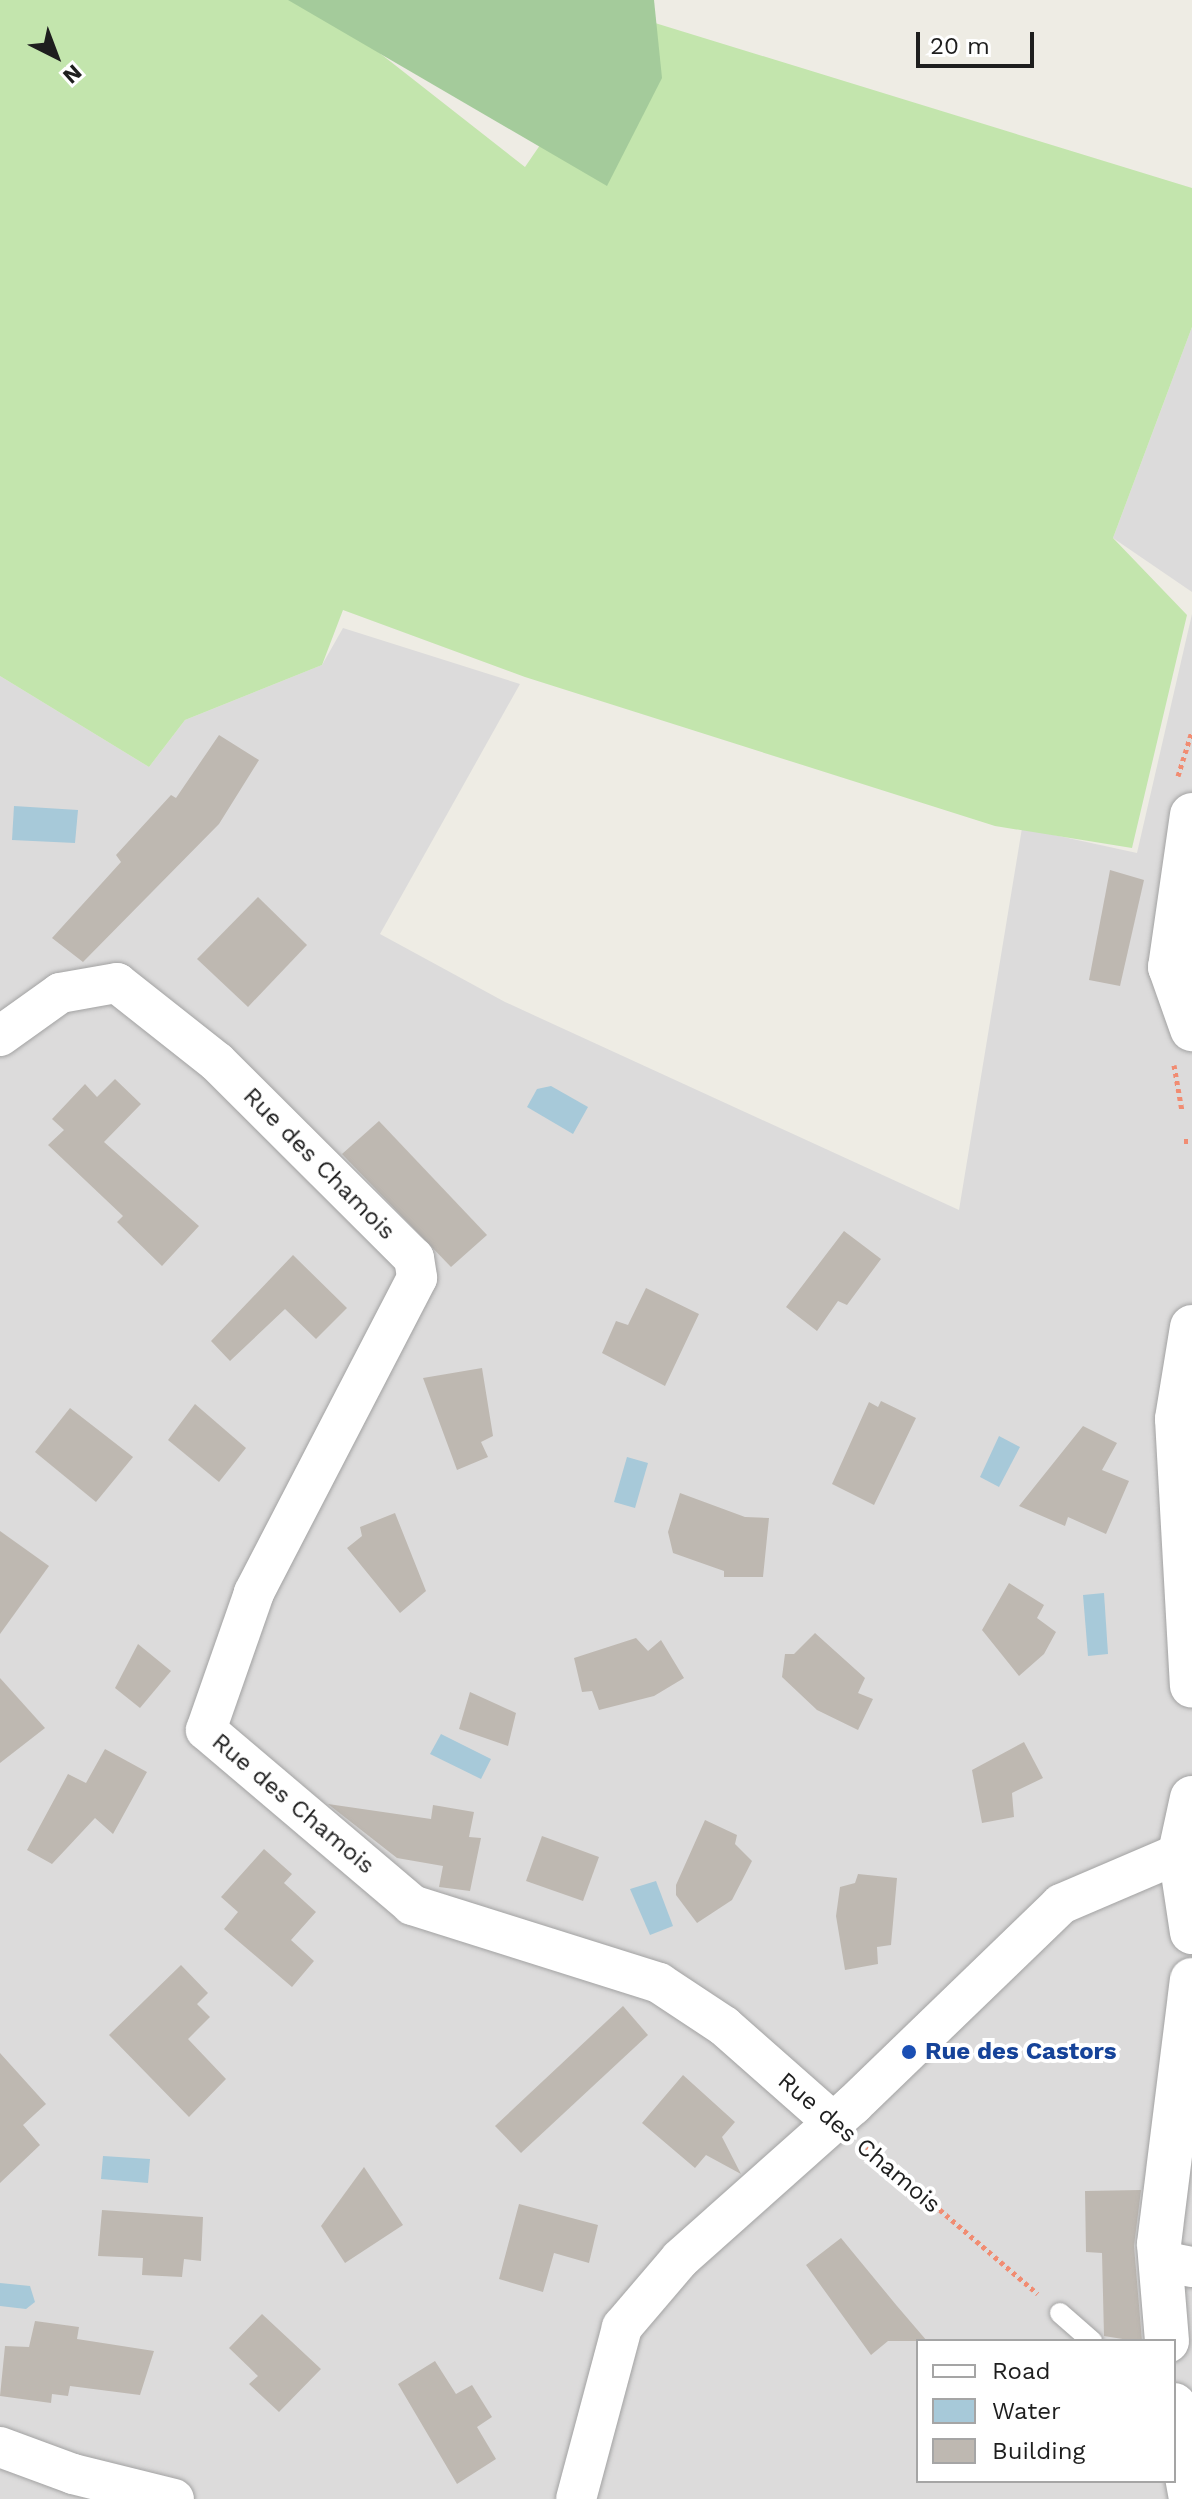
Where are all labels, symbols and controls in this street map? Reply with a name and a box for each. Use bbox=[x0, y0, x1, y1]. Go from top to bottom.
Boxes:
north arrow bbox=[16, 16, 96, 96]
scale bar bbox=[920, 16, 1038, 66]
text: 20 m bbox=[930, 32, 990, 60]
text: N bbox=[58, 59, 87, 89]
street label: Rue des Chamois bbox=[237, 1082, 401, 1246]
street label: Rue des Chamois bbox=[206, 1728, 380, 1880]
place label: Rue des Castors bbox=[925, 2038, 1116, 2066]
marker: Rue des Castors bbox=[900, 2043, 918, 2061]
street label: Rue des Chamois bbox=[772, 2067, 946, 2219]
legend bbox=[916, 2339, 1176, 2483]
text: Road bbox=[992, 2357, 1051, 2385]
text: Water bbox=[992, 2397, 1061, 2425]
text: Building bbox=[992, 2437, 1085, 2465]

